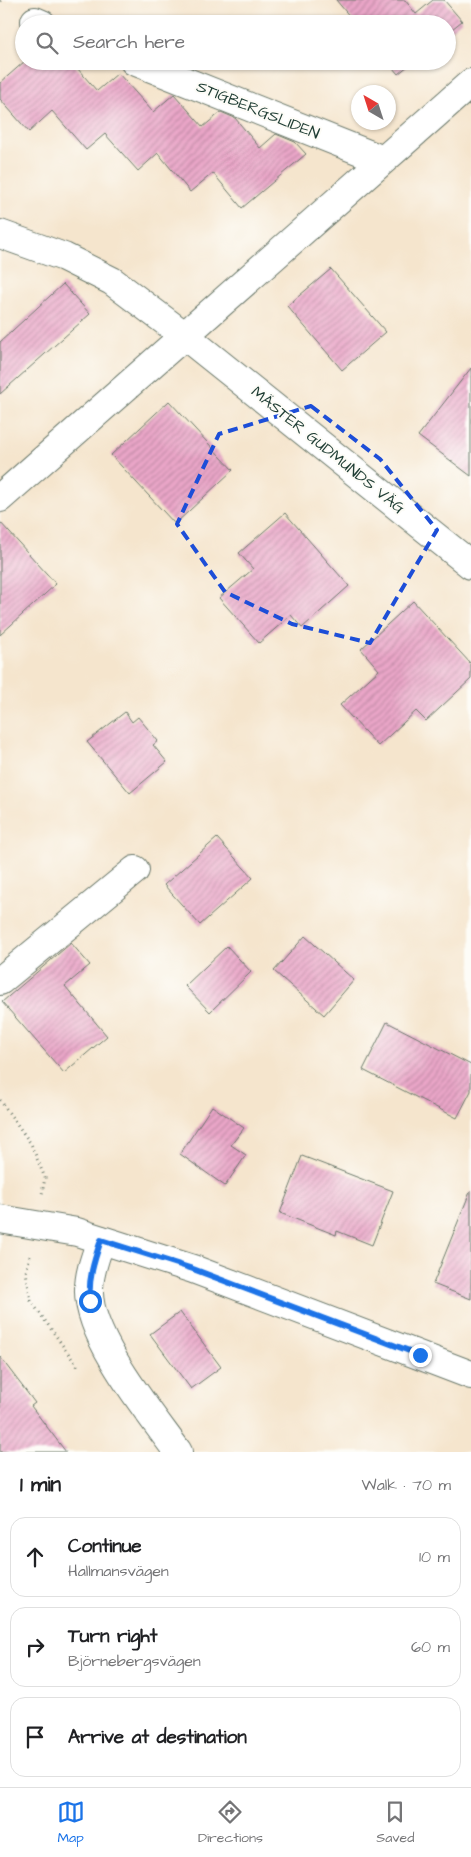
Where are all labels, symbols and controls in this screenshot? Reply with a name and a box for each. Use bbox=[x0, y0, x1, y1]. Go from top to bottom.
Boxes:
search box bbox=[15, 15, 456, 70]
icon: search bbox=[33, 29, 61, 57]
text: Search here bbox=[73, 29, 185, 56]
street label: STIGBERGSLIDEN bbox=[193, 75, 323, 145]
north arrow bbox=[351, 85, 396, 130]
street label: MÄSTER GUDMUNDS VÄG bbox=[246, 381, 410, 519]
route start bbox=[79, 1290, 102, 1313]
route end bbox=[409, 1344, 432, 1367]
text: 1 min bbox=[20, 1470, 61, 1499]
text: Walk · 70 m bbox=[362, 1474, 451, 1496]
text: Continue bbox=[68, 1533, 142, 1560]
icon: ahead bbox=[21, 1543, 49, 1571]
text: 10 m bbox=[419, 1546, 450, 1568]
text: Hallmansvägen bbox=[68, 1560, 169, 1582]
text: Turn right bbox=[68, 1623, 157, 1650]
icon: right bbox=[21, 1633, 49, 1661]
text: 60 m bbox=[411, 1636, 450, 1658]
text: Björnebergsvägen bbox=[68, 1650, 201, 1672]
icon: arrive bbox=[21, 1723, 49, 1751]
text: Arrive at destination bbox=[68, 1724, 247, 1751]
tab: Map bbox=[57, 1798, 85, 1848]
tab: Directions bbox=[198, 1798, 263, 1848]
tab: Saved bbox=[376, 1798, 414, 1848]

